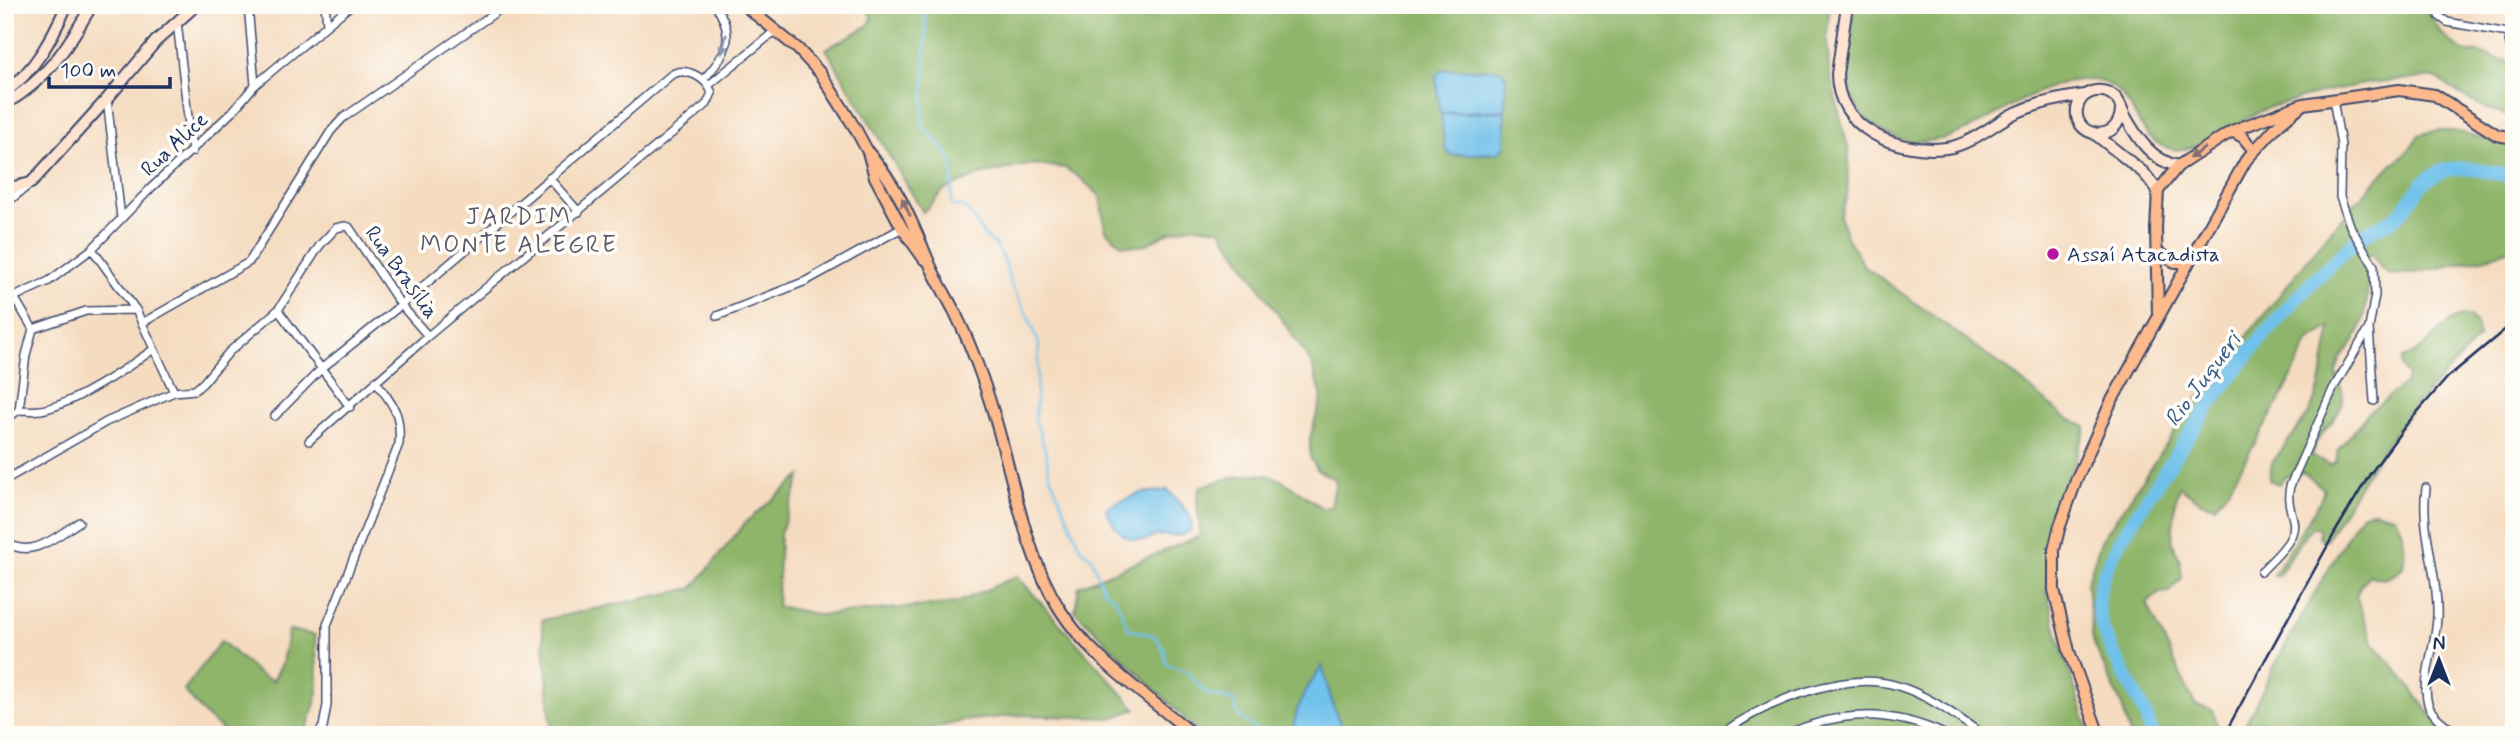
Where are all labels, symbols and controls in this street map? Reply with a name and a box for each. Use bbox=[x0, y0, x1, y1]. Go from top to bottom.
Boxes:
one-way arrow bbox=[719, 33, 730, 55]
scale bar bbox=[49, 46, 170, 90]
text: 100 m bbox=[60, 57, 116, 85]
street label: Rua Alice bbox=[135, 106, 214, 183]
one-way arrow bbox=[2188, 146, 2207, 159]
one-way arrow bbox=[900, 197, 912, 217]
district label: JARDIM MONTE ALEGRE bbox=[420, 202, 618, 261]
street label: Rua Brasília bbox=[358, 220, 444, 325]
place label: Assaí Atacadista bbox=[2067, 241, 2220, 269]
marker: Assaí Atacadista bbox=[2045, 246, 2061, 262]
water label: Rio Juqueri bbox=[2158, 325, 2250, 433]
north arrow bbox=[2404, 624, 2474, 694]
text: N bbox=[2433, 632, 2445, 657]

